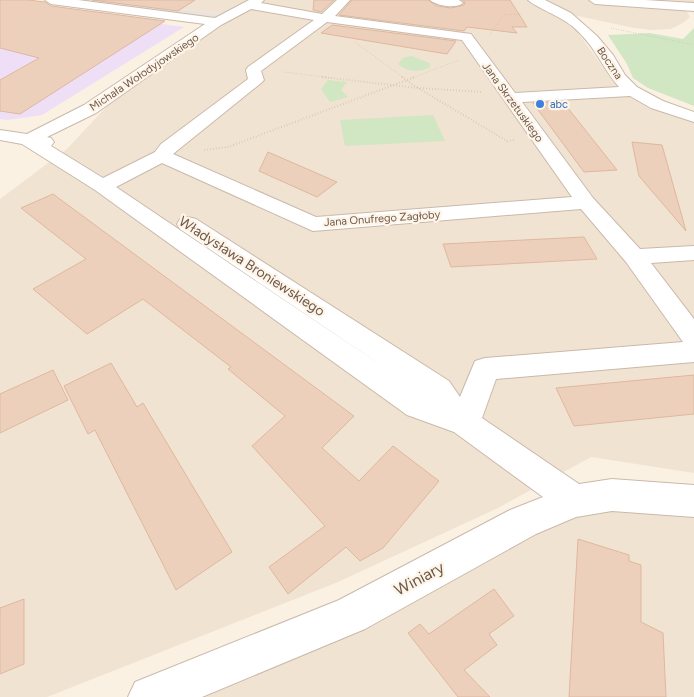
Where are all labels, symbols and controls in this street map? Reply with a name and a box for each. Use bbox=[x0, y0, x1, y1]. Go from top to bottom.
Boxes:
street label: Michała Wołodyjowskiego bbox=[87, 31, 201, 114]
street label: Boczna bbox=[594, 45, 625, 82]
street label: Jana Skrzetuskiego bbox=[479, 60, 546, 145]
marker: abc bbox=[534, 98, 546, 110]
place label: abc bbox=[550, 98, 568, 111]
street label: Jana Onufrego Zagłoby bbox=[323, 208, 441, 229]
street label: Władysława Broniewskiego bbox=[176, 213, 328, 320]
street label: Winiary bbox=[391, 557, 448, 599]

